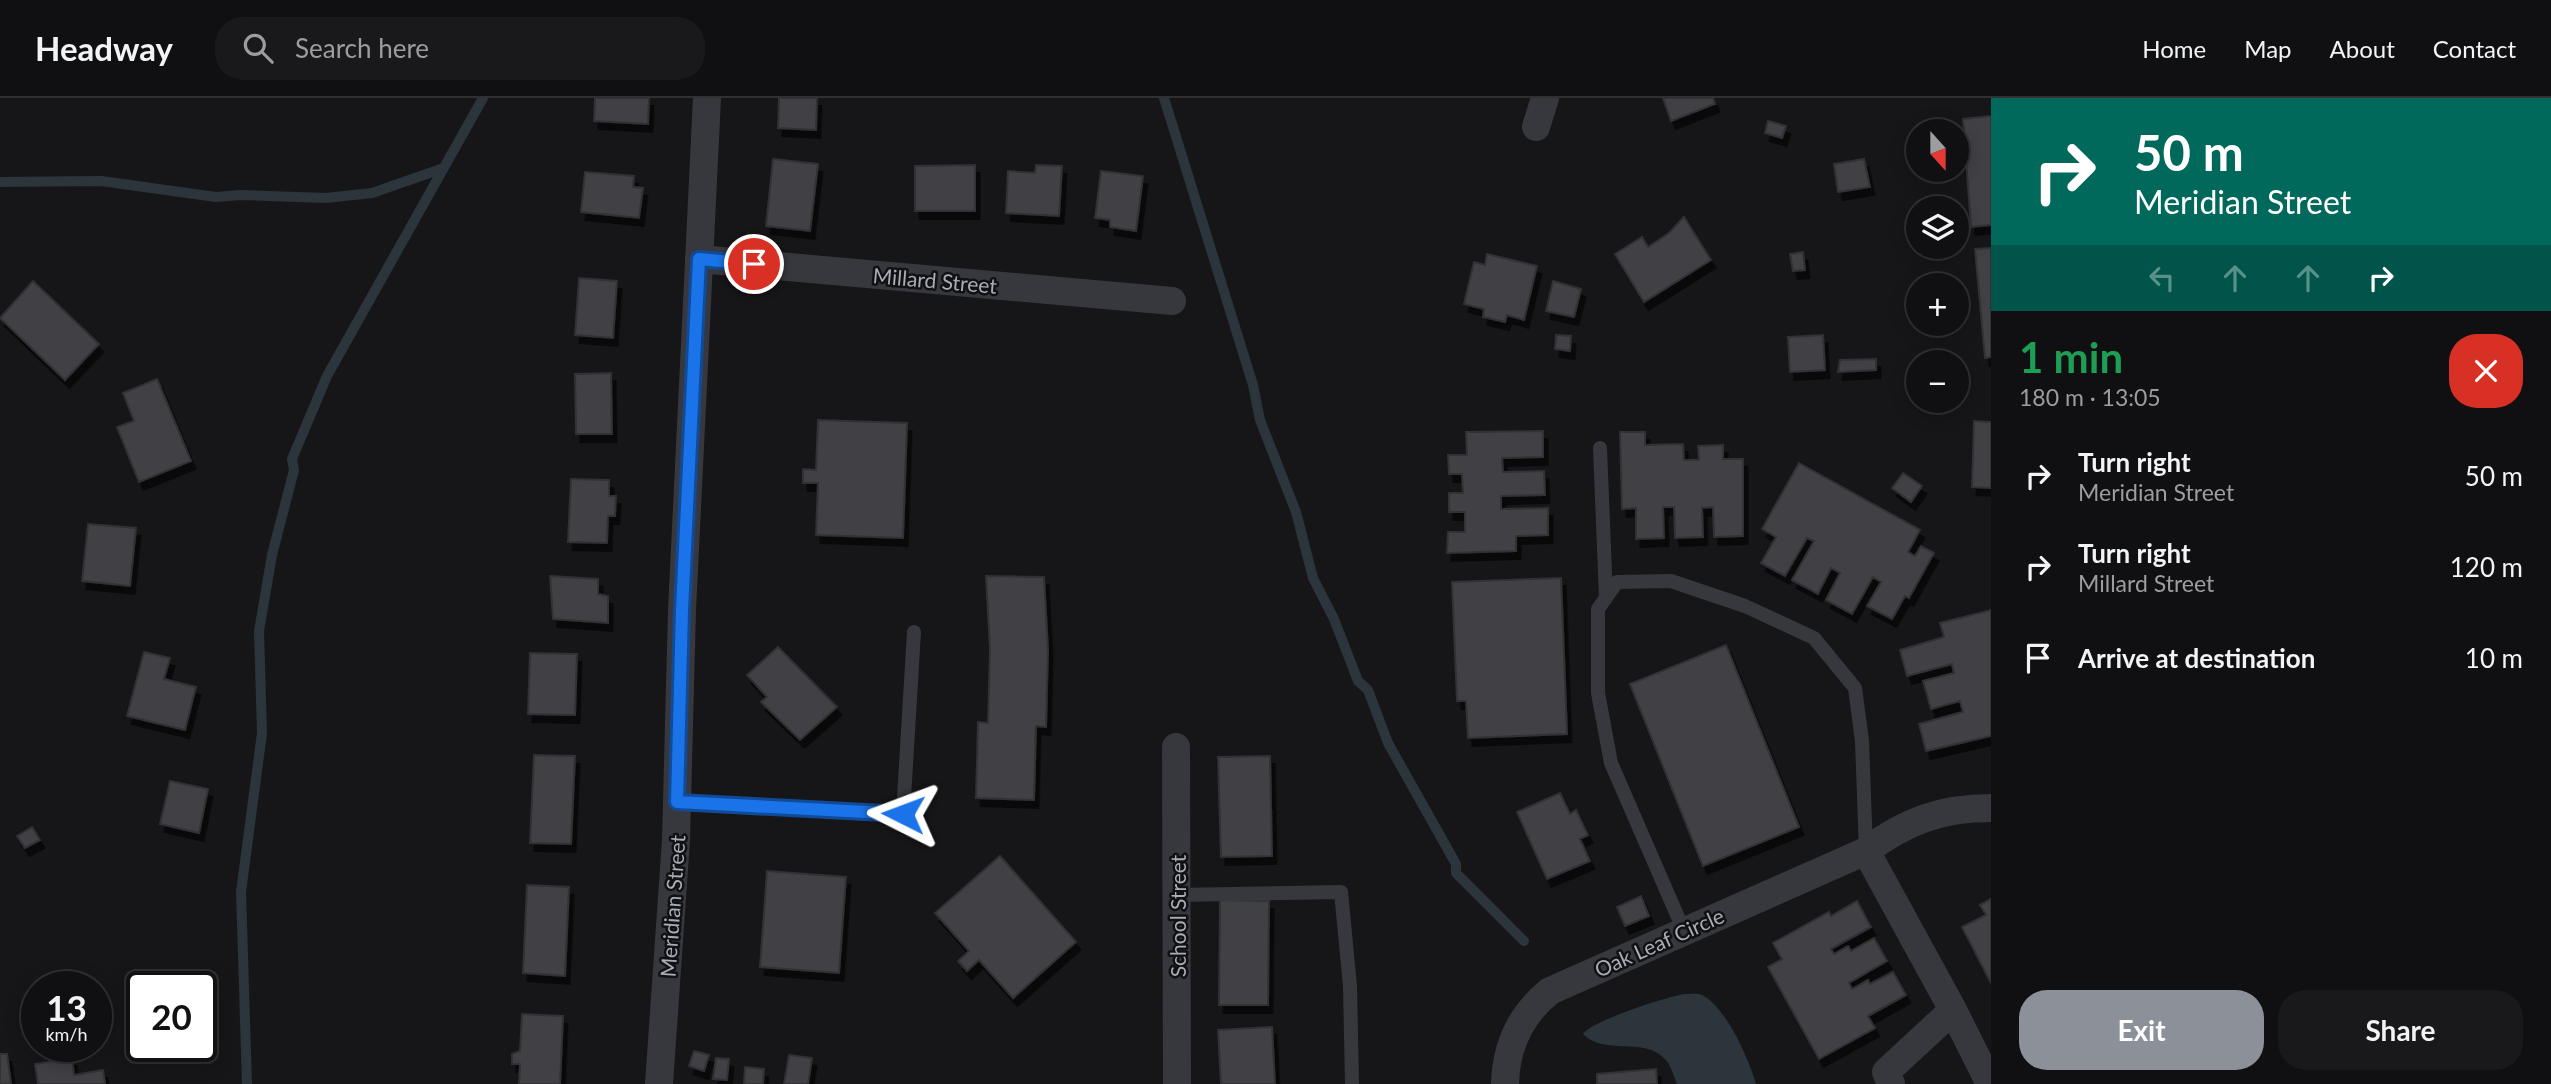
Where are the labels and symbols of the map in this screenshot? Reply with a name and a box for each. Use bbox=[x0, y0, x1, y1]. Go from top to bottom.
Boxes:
north arrow bbox=[1906, 119, 1969, 182]
pin bbox=[724, 234, 784, 294]
street label: Millard Street bbox=[872, 262, 999, 298]
position arrow bbox=[866, 777, 940, 851]
street label: Meridian Street bbox=[655, 834, 689, 978]
street label: School Street bbox=[1165, 854, 1190, 977]
street label: Oak Leaf Circle bbox=[1590, 902, 1728, 982]
speed limit sign: 20 bbox=[126, 971, 217, 1062]

